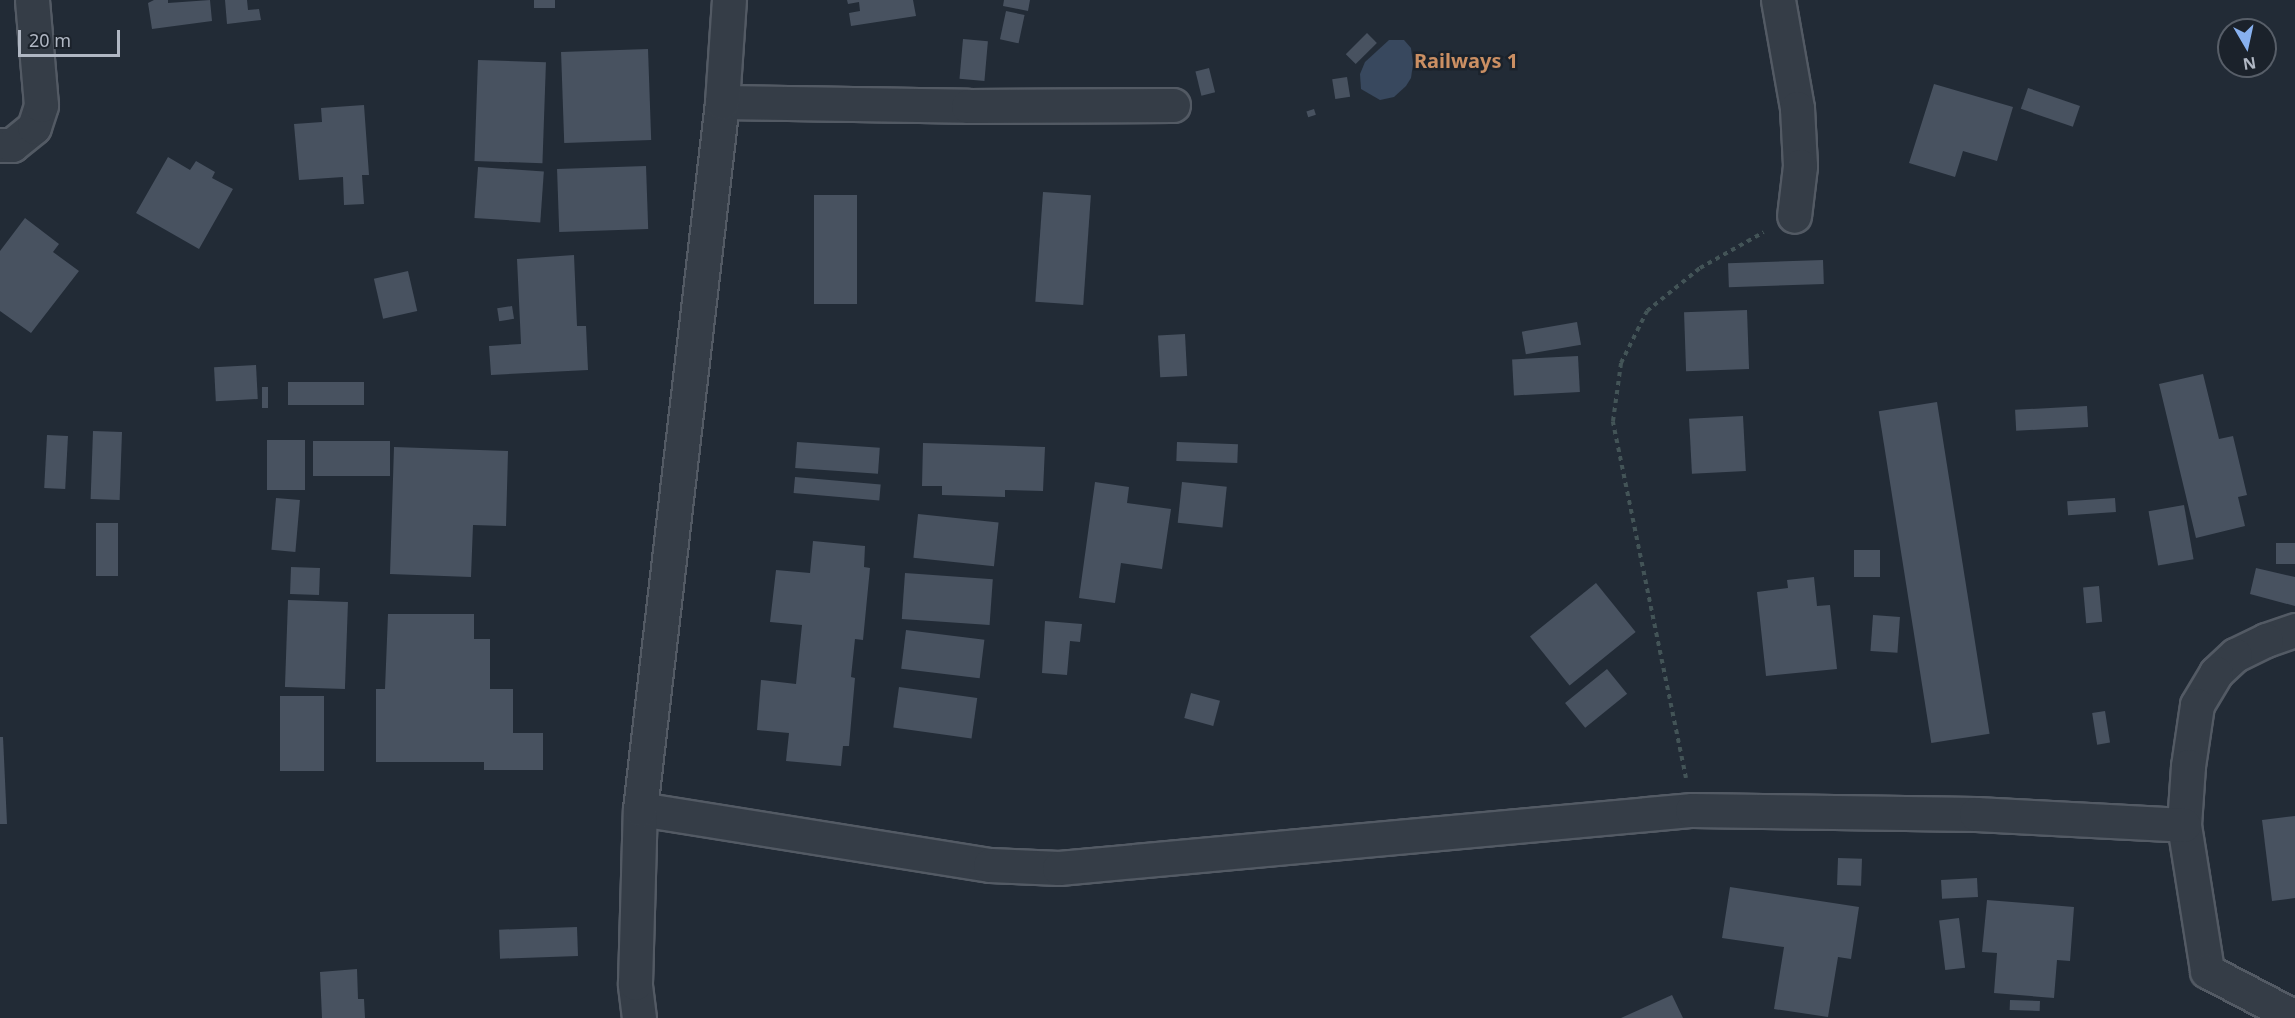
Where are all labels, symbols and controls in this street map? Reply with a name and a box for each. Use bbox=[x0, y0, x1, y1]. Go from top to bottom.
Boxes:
scale bar bbox=[21, 18, 123, 56]
north arrow bbox=[2217, 18, 2277, 78]
text: 20 m bbox=[29, 28, 71, 52]
district label: Railways 1 bbox=[1414, 48, 1518, 72]
text: N bbox=[2241, 52, 2258, 76]

